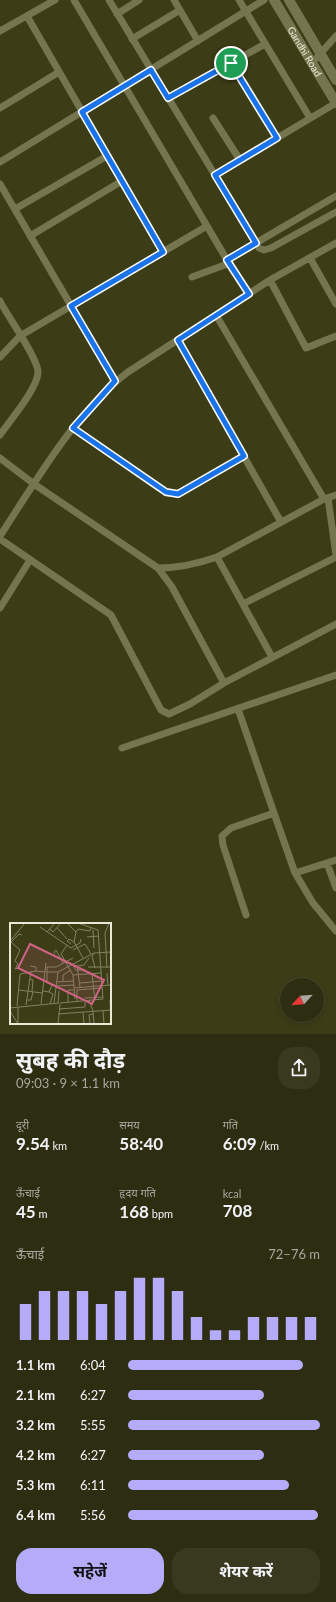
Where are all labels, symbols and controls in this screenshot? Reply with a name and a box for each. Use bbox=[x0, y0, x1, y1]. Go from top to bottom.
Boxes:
street label: Gandhi Road bbox=[285, 24, 325, 79]
pin bbox=[214, 46, 248, 80]
icon: arrive bbox=[220, 52, 242, 74]
inset map bbox=[10, 923, 111, 1024]
north arrow bbox=[280, 978, 324, 1022]
map controls bbox=[280, 978, 324, 1022]
text: सुबह की दौड़ bbox=[16, 1046, 125, 1073]
button: share bbox=[278, 1047, 320, 1089]
text: 09:03 · 9 × 1.1 km bbox=[16, 1075, 120, 1091]
text: दूरी bbox=[16, 1118, 29, 1131]
text: समय bbox=[119, 1118, 140, 1131]
text: गति bbox=[223, 1118, 238, 1131]
text: 9.54 bbox=[16, 1133, 50, 1154]
text: 58:40 bbox=[119, 1133, 163, 1154]
text: 6:09 bbox=[223, 1133, 257, 1154]
text: km bbox=[50, 1139, 67, 1152]
text: /km bbox=[257, 1139, 279, 1152]
text: ऊँचाई bbox=[16, 1186, 40, 1199]
text: हृदय गति bbox=[119, 1186, 156, 1199]
text: kcal bbox=[223, 1187, 241, 1200]
text: 708 bbox=[223, 1200, 252, 1221]
text: 45 bbox=[16, 1201, 36, 1222]
text: 168 bbox=[119, 1201, 149, 1222]
text: m bbox=[36, 1207, 48, 1220]
text: bpm bbox=[149, 1207, 173, 1220]
text: ऊँचाई bbox=[16, 1246, 44, 1262]
text: 72–76 m bbox=[268, 1246, 320, 1262]
text: 1.1 km bbox=[16, 1357, 55, 1373]
text: 6:04 bbox=[80, 1357, 106, 1373]
text: 2.1 km bbox=[16, 1387, 55, 1403]
text: 6:27 bbox=[80, 1387, 106, 1403]
text: 3.2 km bbox=[16, 1417, 55, 1433]
text: 5:55 bbox=[80, 1417, 106, 1433]
text: 4.2 km bbox=[16, 1447, 55, 1463]
text: 6:27 bbox=[80, 1447, 106, 1463]
text: 5.3 km bbox=[16, 1477, 55, 1493]
text: 6:11 bbox=[80, 1477, 106, 1493]
text: 6.4 km bbox=[16, 1507, 55, 1523]
text: 5:56 bbox=[80, 1507, 106, 1523]
button: सहेजें bbox=[16, 1548, 164, 1594]
button: शेयर करें bbox=[172, 1548, 320, 1594]

